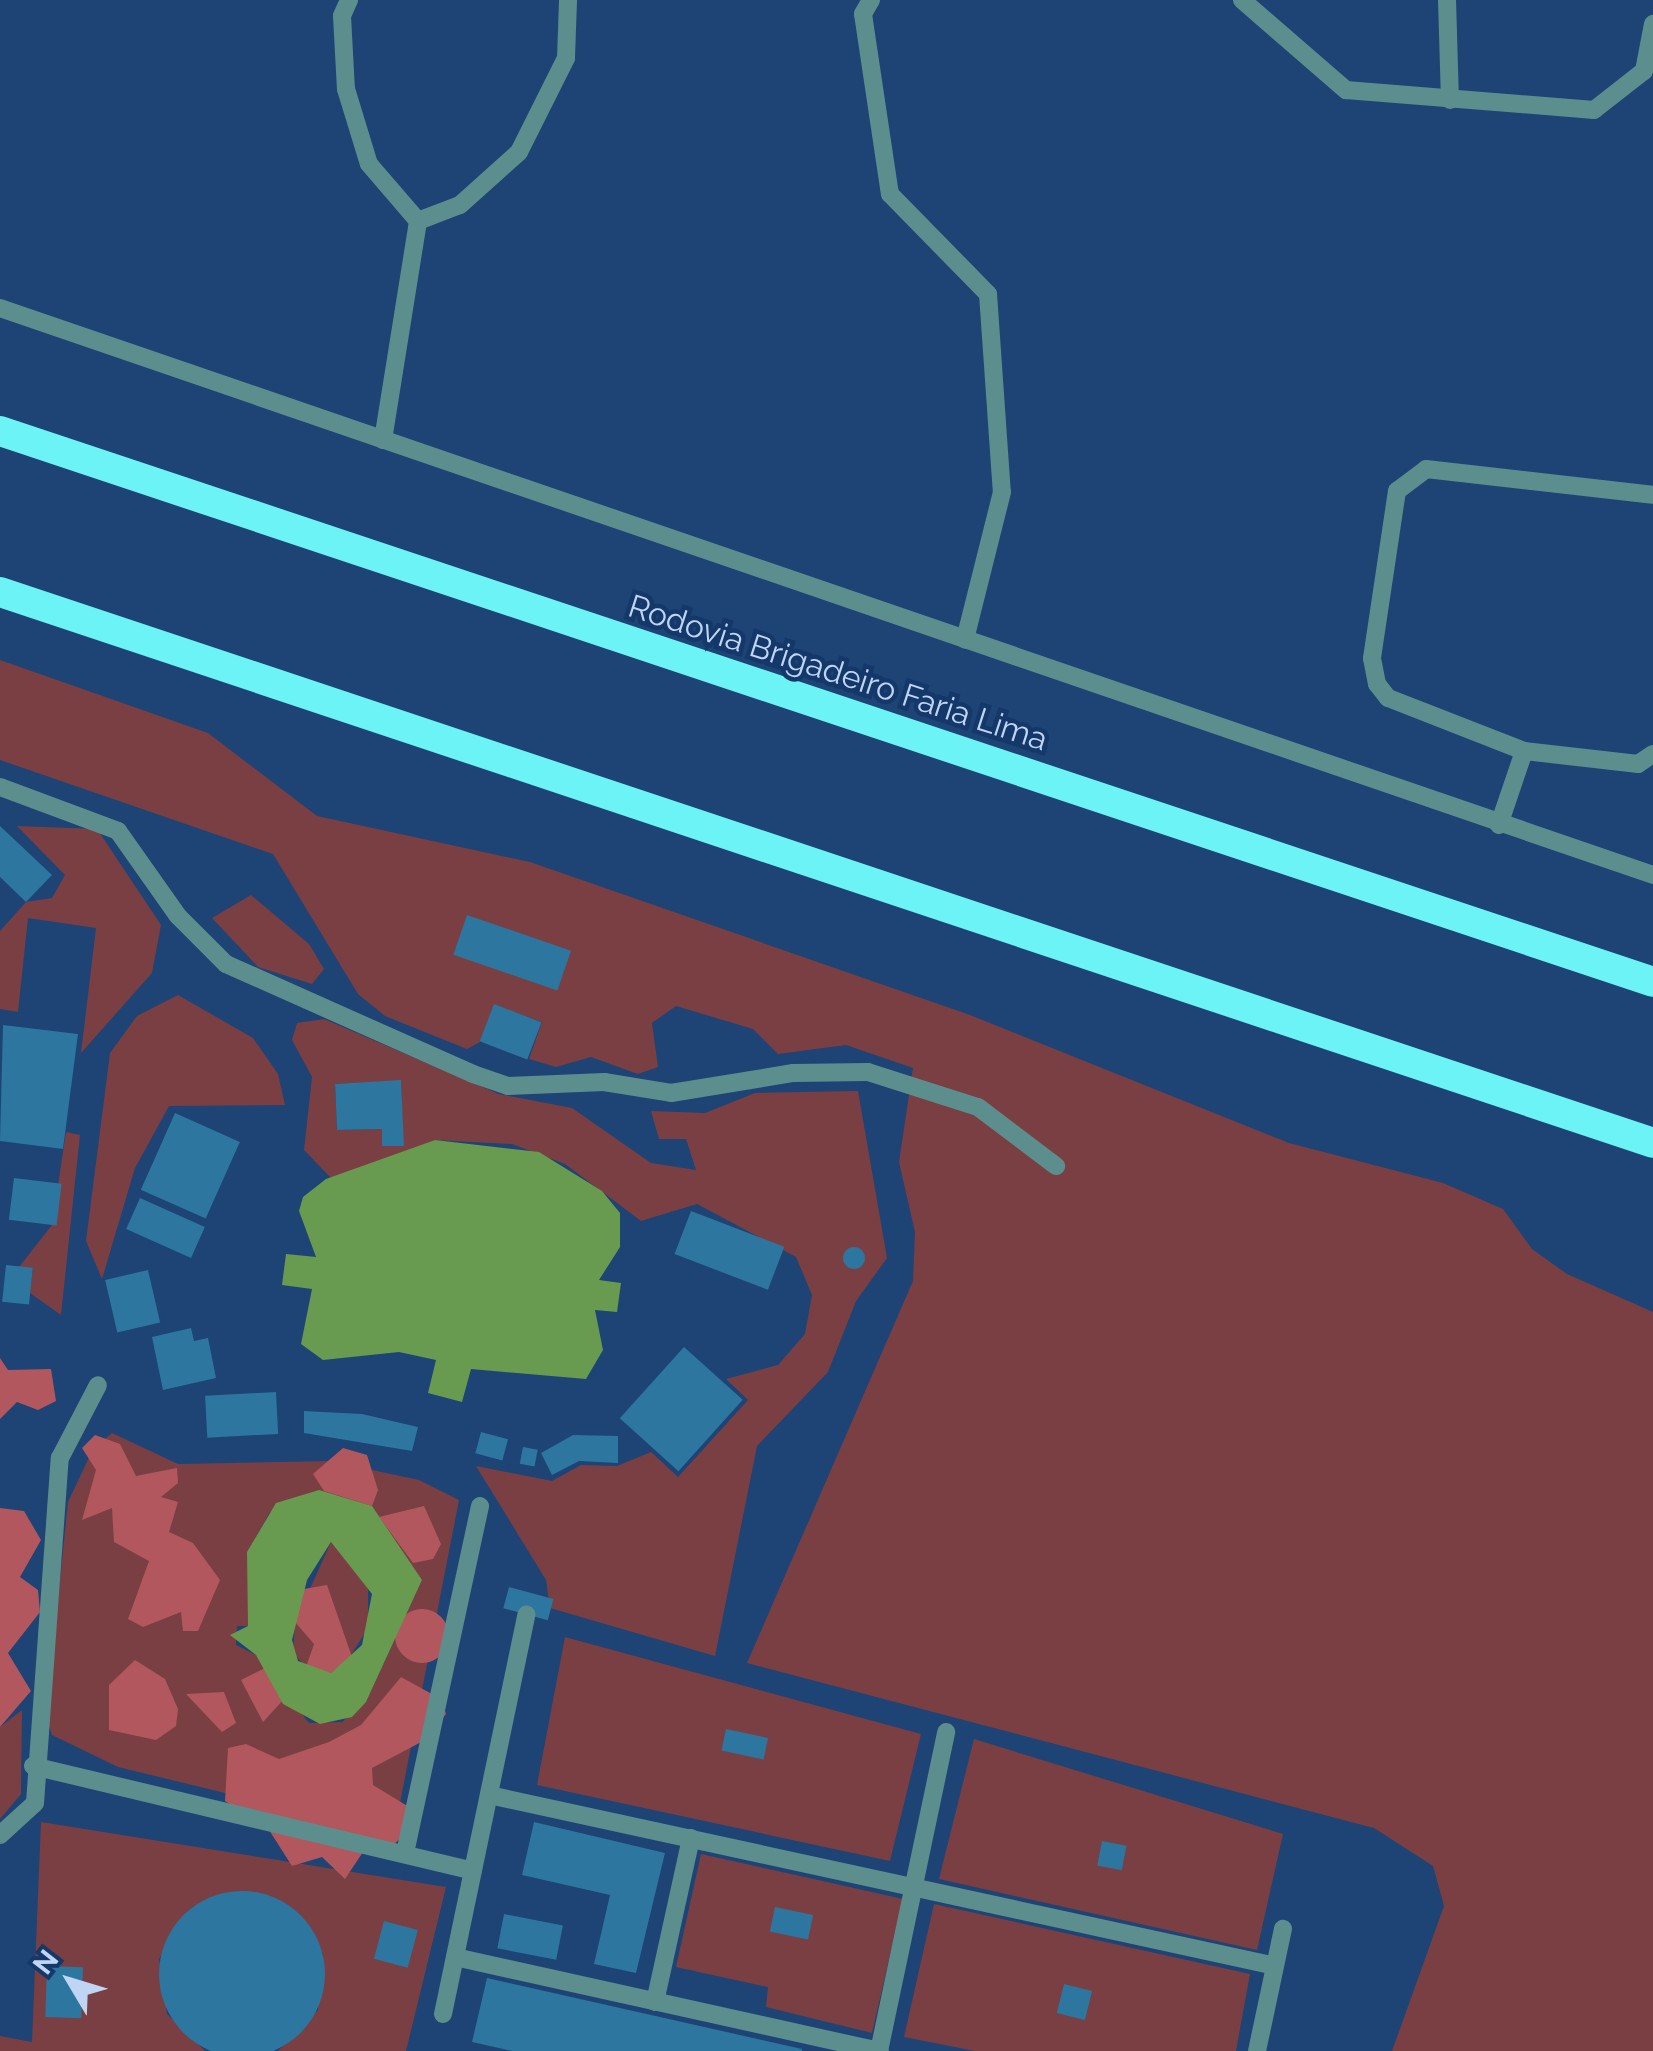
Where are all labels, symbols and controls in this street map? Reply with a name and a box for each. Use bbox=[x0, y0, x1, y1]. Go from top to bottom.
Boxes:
street label: Rodovia Brigadeiro Faria Lima bbox=[624, 587, 1052, 759]
north arrow bbox=[20, 1931, 120, 2031]
text: N bbox=[26, 1944, 66, 1981]

